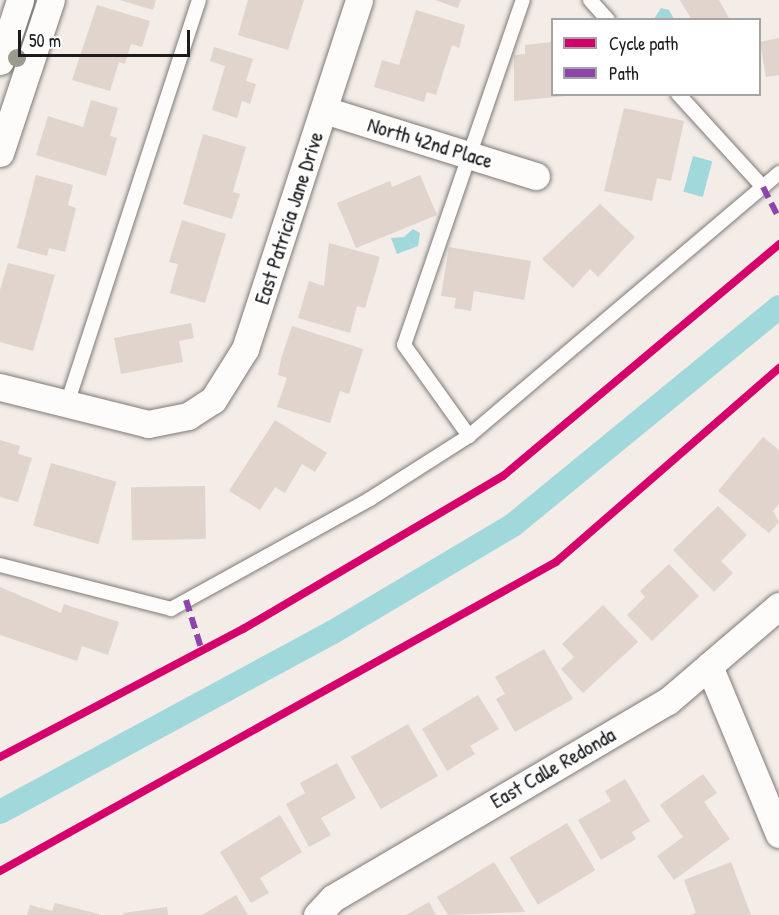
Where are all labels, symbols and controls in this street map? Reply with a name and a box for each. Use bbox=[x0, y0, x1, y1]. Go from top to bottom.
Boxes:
scale bar bbox=[21, 18, 194, 56]
legend bbox=[551, 18, 761, 96]
text: 50 m bbox=[29, 28, 61, 53]
text: Cycle path bbox=[609, 31, 678, 56]
text: Path bbox=[609, 61, 638, 86]
street label: North 42nd Place bbox=[365, 112, 495, 174]
street label: East Patricia Jane Drive bbox=[249, 128, 329, 308]
street label: East Calle Redonda bbox=[486, 722, 620, 814]

